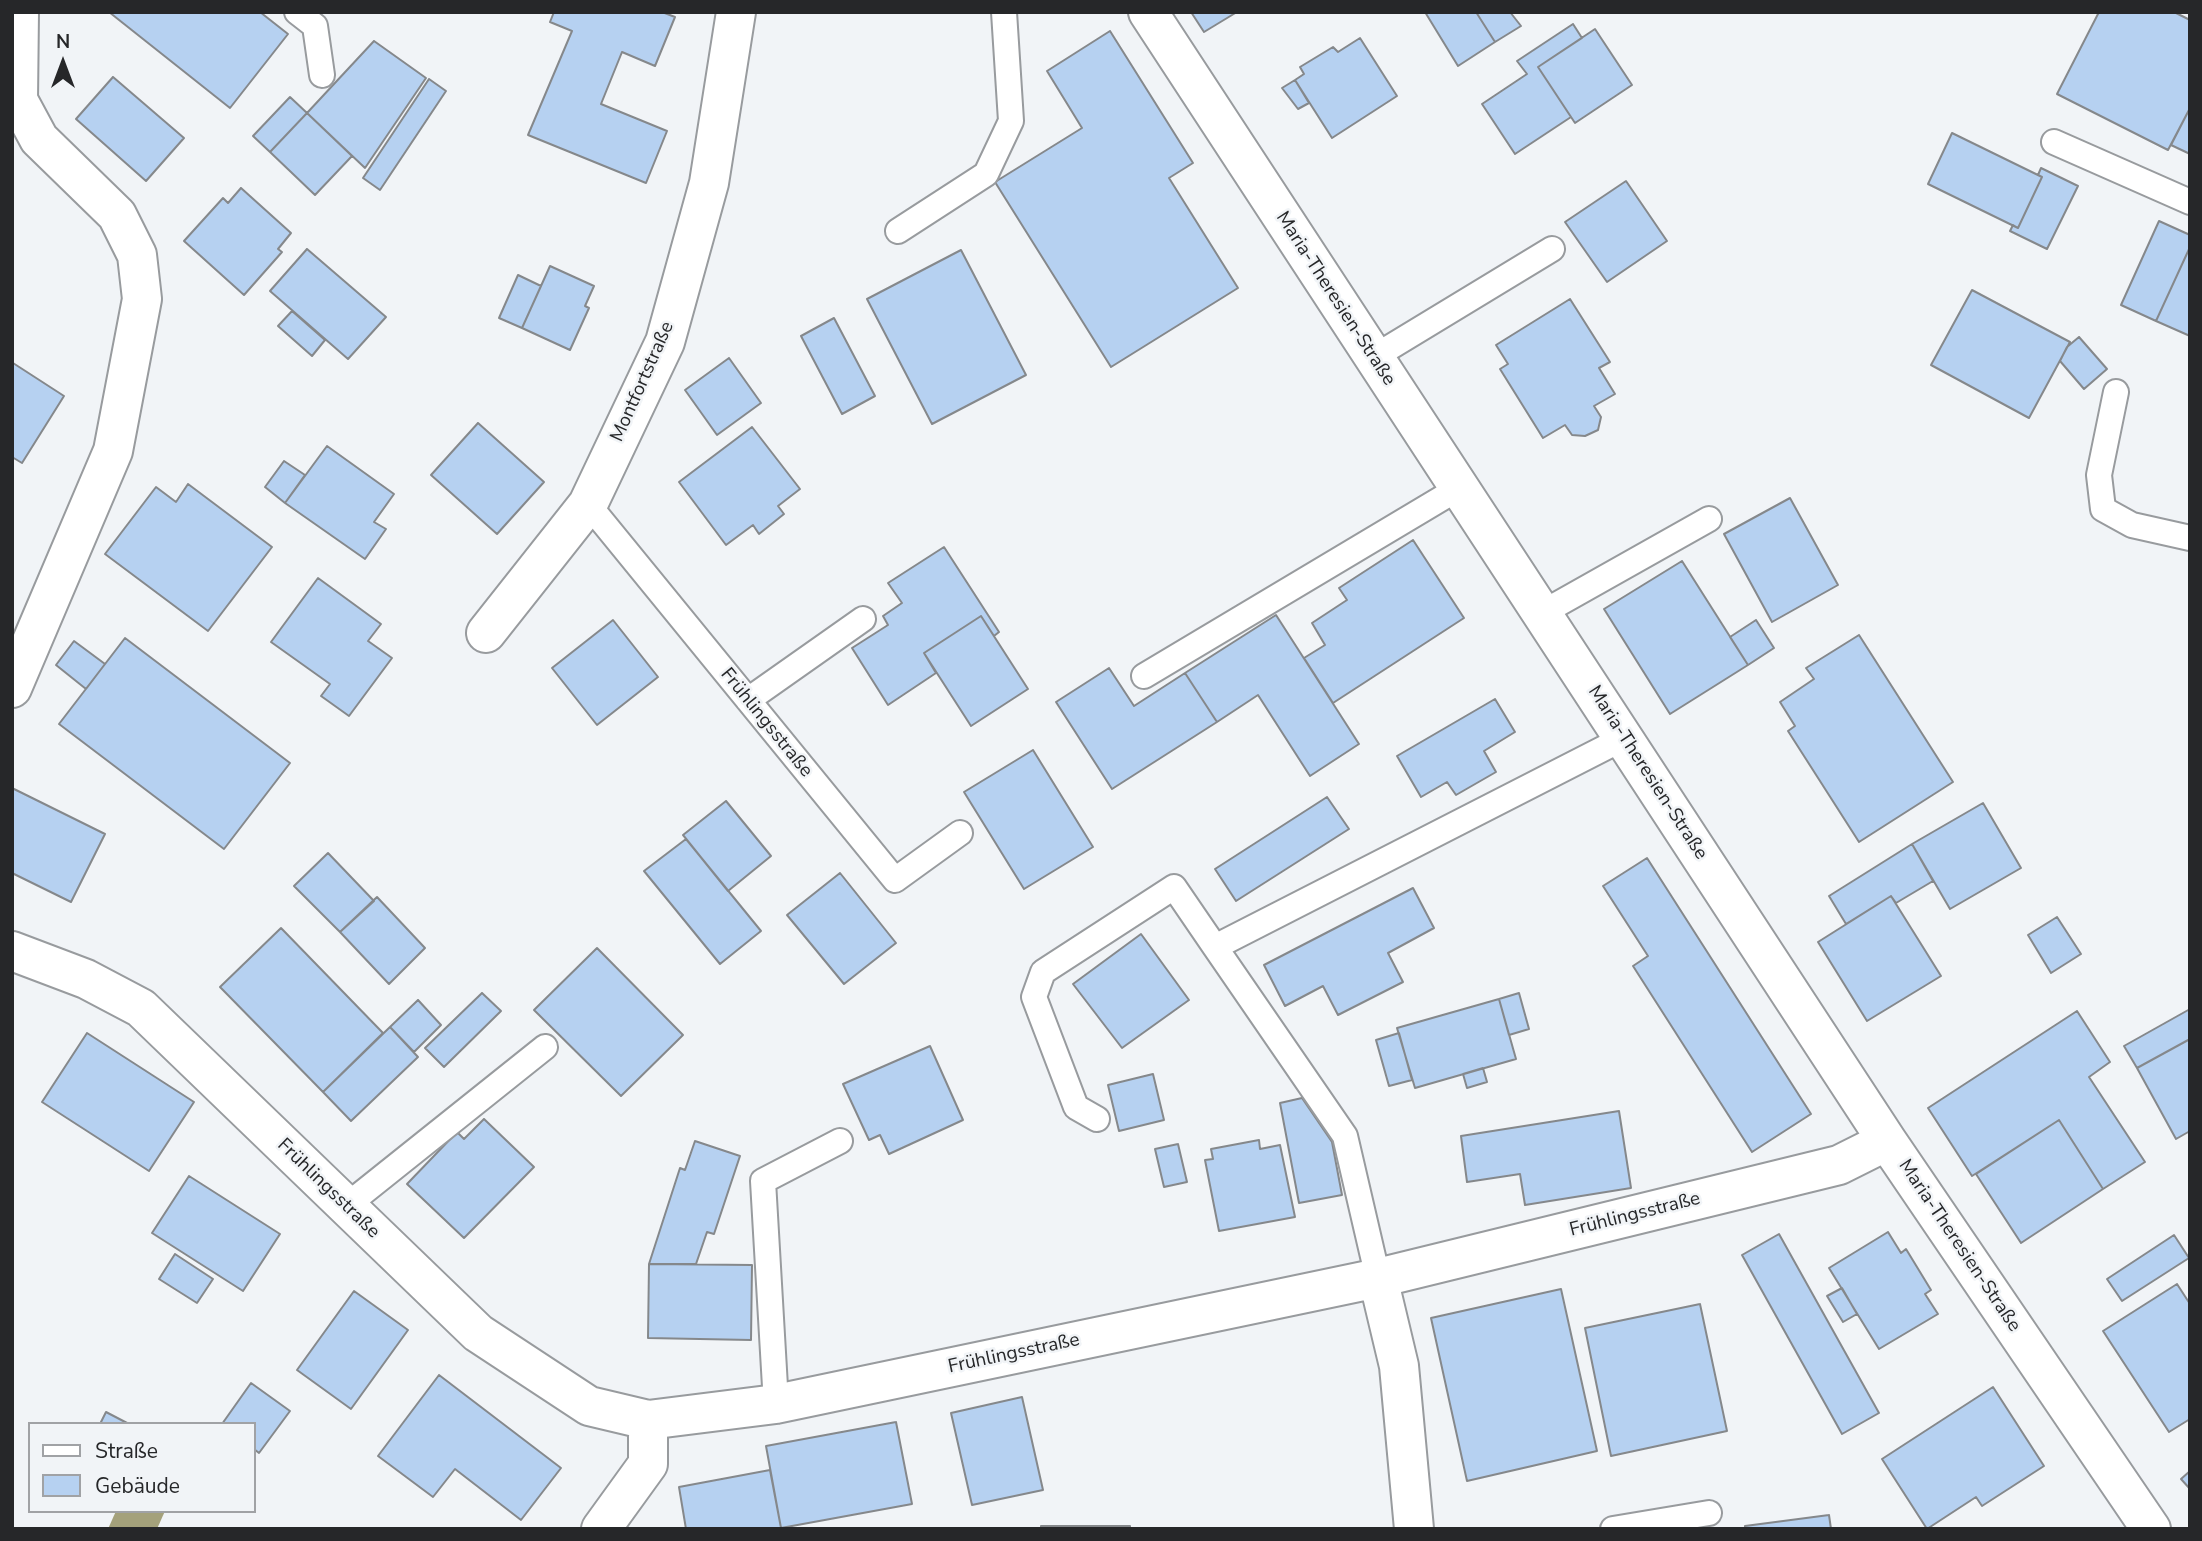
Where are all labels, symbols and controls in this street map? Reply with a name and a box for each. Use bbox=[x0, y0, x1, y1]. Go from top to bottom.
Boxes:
north arrow bbox=[28, 28, 98, 98]
text: N bbox=[56, 29, 70, 55]
street label: Maria-Theresien-Straße bbox=[1270, 208, 1400, 390]
street label: Montfortstraße bbox=[606, 318, 680, 446]
street label: Frühlingsstraße bbox=[715, 664, 817, 782]
street label: Maria-Theresien-Straße bbox=[1582, 682, 1712, 864]
street label: Frühlingsstraße bbox=[272, 1134, 384, 1244]
street label: Maria-Theresien-Straße bbox=[1893, 1156, 2025, 1336]
street label: Frühlingsstraße bbox=[1567, 1188, 1703, 1242]
street label: Frühlingsstraße bbox=[946, 1329, 1082, 1379]
legend bbox=[28, 1422, 256, 1513]
text: Straße bbox=[95, 1437, 158, 1465]
text: Gebäude bbox=[95, 1472, 180, 1500]

